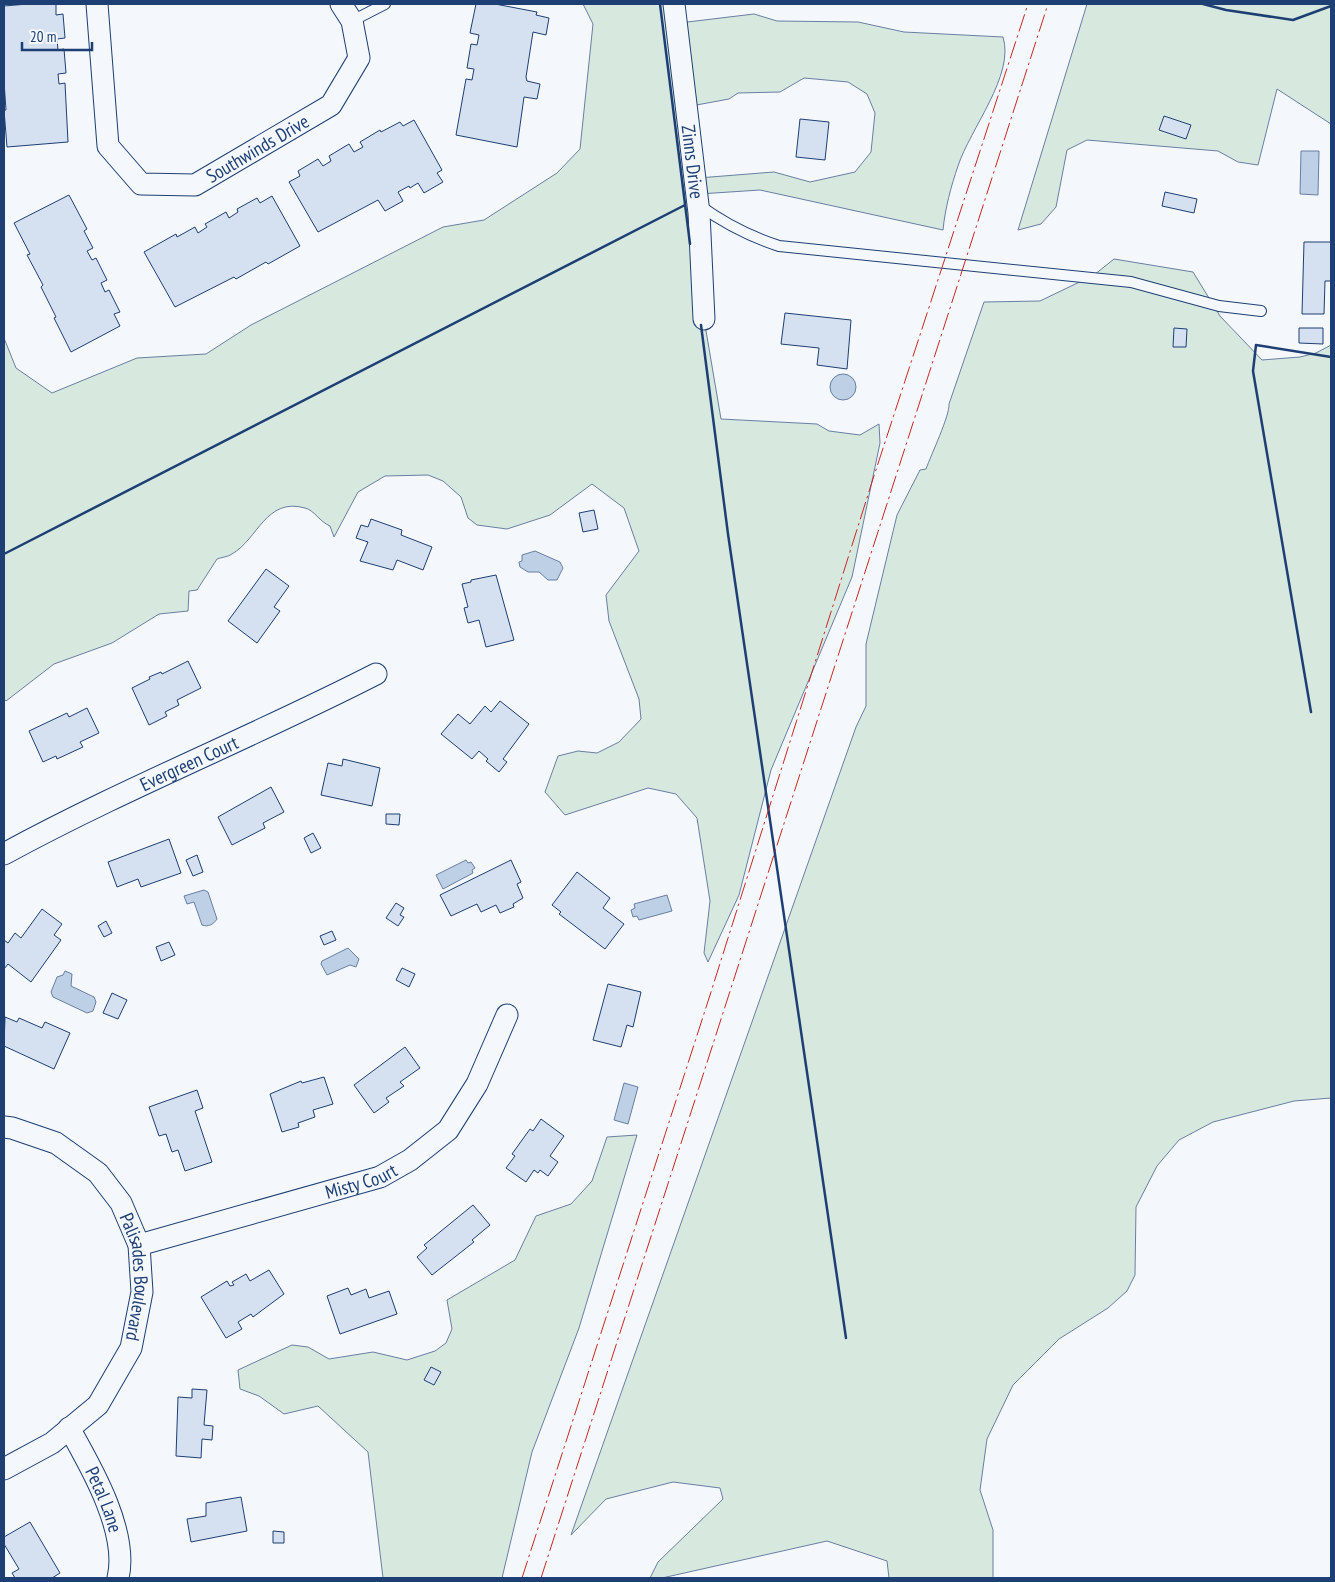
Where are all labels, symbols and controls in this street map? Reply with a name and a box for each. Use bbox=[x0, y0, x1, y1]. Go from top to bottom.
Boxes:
scale bar bbox=[22, 20, 92, 52]
text: 20 m bbox=[30, 27, 56, 46]
street label: Southwinds Drive bbox=[202, 109, 313, 188]
street label: Zinns Drive bbox=[677, 124, 709, 200]
street label: Evergreen Court bbox=[136, 730, 242, 796]
street label: Misty Court bbox=[322, 1158, 402, 1204]
street label: Palisades Boulevard bbox=[115, 1209, 154, 1343]
street label: Petal Lane bbox=[80, 1463, 128, 1535]

